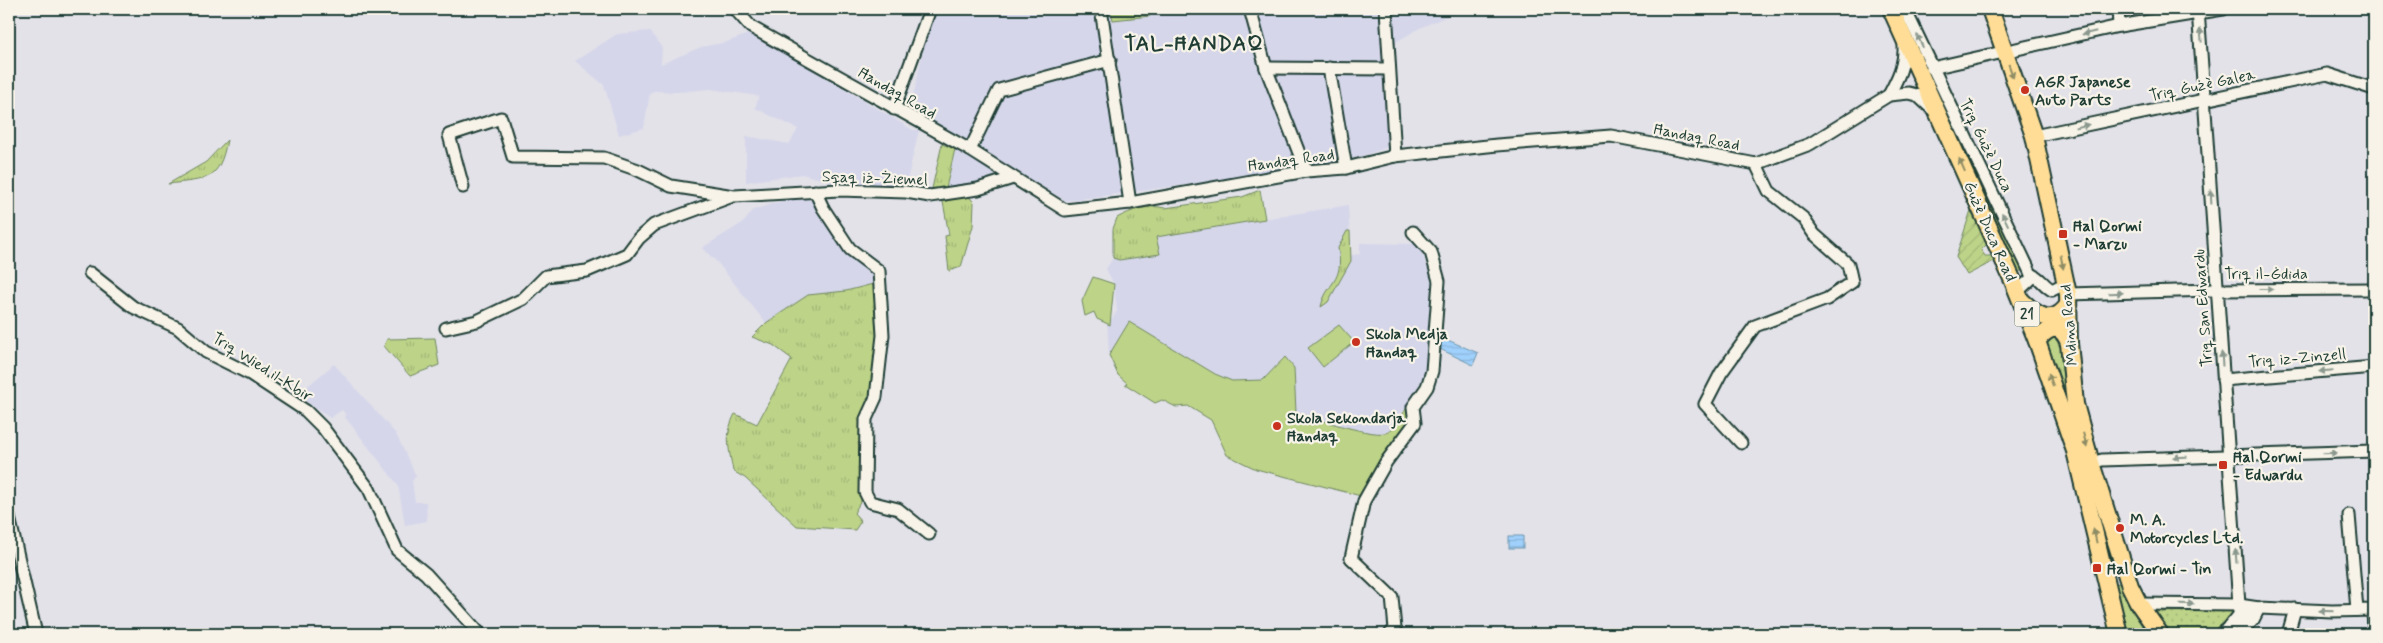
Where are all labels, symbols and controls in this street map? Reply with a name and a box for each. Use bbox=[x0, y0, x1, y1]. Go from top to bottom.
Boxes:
one-way arrow bbox=[2196, 27, 2204, 43]
one-way arrow bbox=[2082, 29, 2097, 37]
district label: TAL-ĦANDAQ bbox=[1124, 30, 1264, 58]
one-way arrow bbox=[1915, 34, 1923, 48]
street label: Ħandaq Road bbox=[854, 62, 940, 124]
one-way arrow bbox=[2008, 64, 2015, 79]
street label: Triq Ġużè Galea bbox=[2147, 64, 2258, 107]
place label: AGR Japanese Auto Parts bbox=[2035, 72, 2131, 111]
marker: AGR Japanese Auto Parts bbox=[2019, 84, 2031, 96]
street label: Triq Ġużè Duca bbox=[1954, 95, 2017, 196]
street label: Ħandaq Road bbox=[1652, 119, 1742, 156]
one-way arrow bbox=[2074, 122, 2089, 130]
street label: Ħandaq Road bbox=[1247, 144, 1336, 177]
one-way arrow bbox=[1957, 158, 1965, 172]
street label: Sqaq iż-Żiemel bbox=[822, 166, 928, 191]
street label: Ġużè Duca Road bbox=[1958, 178, 2021, 285]
one-way arrow bbox=[2207, 189, 2215, 205]
one-way arrow bbox=[2001, 212, 2009, 227]
place label: Ħal Qormi - Marzu bbox=[2073, 216, 2142, 255]
marker: Ħal Qormi - Marzu bbox=[2057, 228, 2069, 240]
street label: Triq San Edwardu bbox=[2189, 248, 2218, 368]
one-way arrow bbox=[2058, 255, 2066, 271]
street label: Triq il-Ġdida bbox=[2224, 264, 2308, 285]
street label: Mdina Road bbox=[2055, 283, 2084, 366]
one-way arrow bbox=[2258, 285, 2274, 293]
one-way arrow bbox=[2109, 288, 2125, 296]
road number: 21 bbox=[2014, 302, 2040, 326]
place label: Skola Medja Ħandaq bbox=[1366, 324, 1448, 363]
street label: Triq Wied il-Kbir bbox=[208, 328, 317, 407]
marker: Skola Medja Ħandaq bbox=[1350, 336, 1362, 348]
street label: Triq iz-Zinzell bbox=[2247, 344, 2347, 373]
one-way arrow bbox=[2217, 351, 2225, 367]
one-way arrow bbox=[2317, 367, 2333, 375]
one-way arrow bbox=[2046, 372, 2054, 387]
place label: Skola Sekondarja Ħandaq bbox=[1287, 408, 1406, 447]
marker: Skola Sekondarja Ħandaq bbox=[1271, 420, 1283, 432]
one-way arrow bbox=[2081, 432, 2089, 447]
place label: Ħal Qormi - Edwardu bbox=[2233, 447, 2303, 486]
one-way arrow bbox=[2322, 448, 2338, 456]
one-way arrow bbox=[2171, 454, 2187, 462]
marker: Ħal Qormi - Edwardu bbox=[2217, 459, 2229, 471]
place label: M. A. Motorcycles Ltd. bbox=[2130, 510, 2243, 549]
marker: M. A. Motorcycles Ltd. bbox=[2114, 522, 2126, 534]
one-way arrow bbox=[2091, 528, 2099, 543]
one-way arrow bbox=[2232, 548, 2240, 564]
place label: Ħal Qormi - Tin bbox=[2107, 559, 2211, 580]
marker: Ħal Qormi - Tin bbox=[2091, 562, 2103, 574]
one-way arrow bbox=[2180, 600, 2196, 608]
one-way arrow bbox=[2317, 606, 2333, 614]

